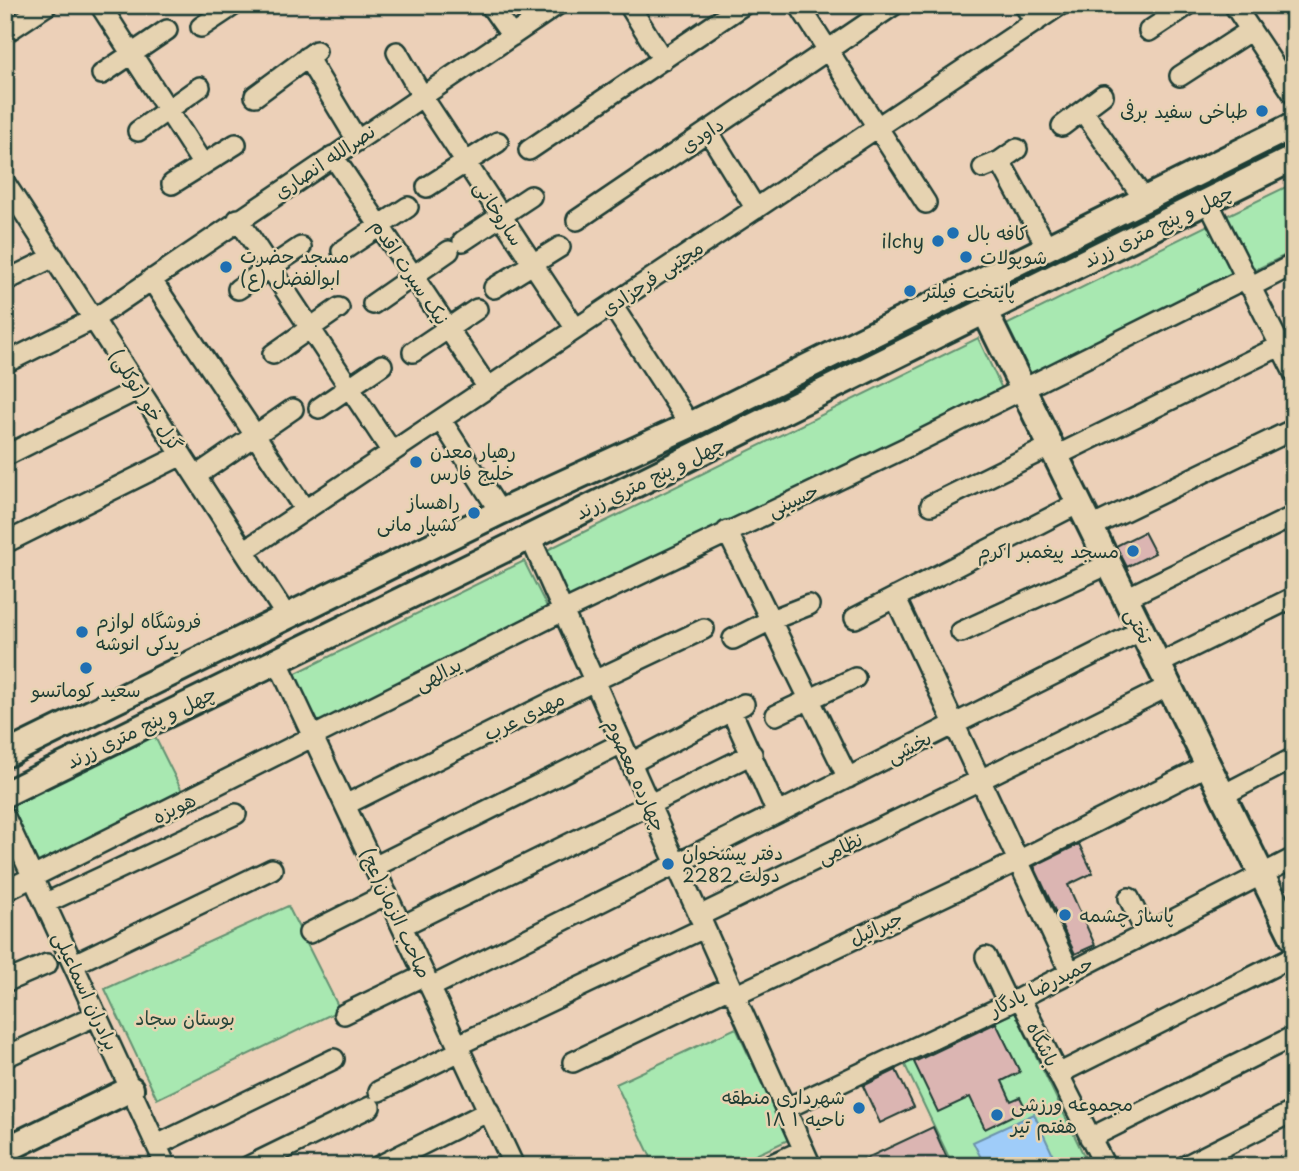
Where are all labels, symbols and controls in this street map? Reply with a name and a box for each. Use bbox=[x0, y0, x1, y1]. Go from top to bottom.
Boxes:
place label: طباخی سفید برفی bbox=[1120, 96, 1248, 124]
marker: طباخی سفید برفی bbox=[1254, 103, 1270, 119]
street label: داودی bbox=[674, 109, 729, 159]
street label: نصرالله انصاری bbox=[268, 116, 381, 205]
street label: ساروخانی bbox=[468, 174, 531, 251]
street label: چهل و پنج متری زرند bbox=[1078, 177, 1237, 274]
street label: نیک سیرت اقدم bbox=[363, 213, 457, 331]
place label: کافه بال bbox=[967, 218, 1028, 246]
marker: کافه بال bbox=[945, 225, 961, 241]
place label: ilchy bbox=[882, 226, 924, 254]
street label: مجتبی فرحزادی bbox=[595, 232, 708, 322]
marker: ilchy bbox=[930, 233, 946, 249]
place label: مسجد حضرت ابوالفضل (ع) bbox=[240, 241, 349, 292]
place label: شوپولات bbox=[980, 242, 1047, 270]
marker: شوپولات bbox=[958, 249, 974, 265]
marker: مسجد حضرت ابوالفضل (ع) bbox=[218, 259, 234, 275]
place label: پایتخت فیلتر bbox=[922, 276, 1015, 304]
marker: پایتخت فیلتر bbox=[902, 283, 918, 299]
street label: گزل خو (توکلی) bbox=[103, 343, 190, 456]
street label: چهل و پنج متری زرند bbox=[570, 429, 729, 526]
place label: رهیار معدن خلیج فارس bbox=[430, 436, 516, 486]
marker: رهیار معدن خلیج فارس bbox=[408, 454, 424, 470]
street label: حسینی bbox=[762, 475, 823, 523]
place label: راهساز کشپار مانی bbox=[377, 487, 460, 537]
marker: راهساز کشپار مانی bbox=[466, 505, 482, 521]
place label: مسجد پیغمبر اکرم bbox=[978, 536, 1119, 566]
marker: مسجد پیغمبر اکرم bbox=[1125, 543, 1141, 559]
street label: تختی bbox=[1119, 603, 1161, 649]
place label: فروشگاه لوازم یدکی انوشه bbox=[96, 606, 202, 656]
marker: فروشگاه لوازم یدکی انوشه bbox=[74, 624, 90, 640]
street label: یدالهی bbox=[409, 649, 466, 697]
marker: سعید کوماتسو bbox=[78, 660, 94, 676]
place label: سعید کوماتسو bbox=[30, 675, 141, 703]
street label: چهل و پنج متری زرند bbox=[61, 678, 220, 775]
street label: مهدی عرب bbox=[478, 683, 569, 747]
street label: چهارده معصوم bbox=[598, 714, 674, 836]
street label: بخشی bbox=[881, 723, 936, 769]
street label: هویزه bbox=[147, 785, 200, 830]
street label: نظامی bbox=[812, 824, 867, 870]
place label: دفتر پیشخوان دولت 2282 bbox=[682, 838, 783, 888]
street label: صاحب الزمان(عج) bbox=[354, 843, 439, 982]
marker: دفتر پیشخوان دولت 2282 bbox=[660, 856, 676, 872]
place label: پاساژ چشمه bbox=[1079, 900, 1174, 928]
street label: جبرائیل bbox=[844, 903, 907, 952]
marker: پاساژ چشمه bbox=[1057, 907, 1073, 923]
street label: برادران اسماعیلی bbox=[47, 926, 127, 1055]
street label: حمیدرضا یادگار bbox=[982, 948, 1097, 1023]
park label: بوستان سجاد bbox=[135, 1003, 235, 1031]
street label: باشگاه bbox=[1021, 1016, 1067, 1071]
place label: شهرداری منطقه ۱۸ ناحیه ۱ bbox=[722, 1082, 845, 1132]
place label: مجموعه ورزشی هفتم تیر bbox=[1009, 1089, 1133, 1141]
marker: شهرداری منطقه ۱۸ ناحیه ۱ bbox=[851, 1100, 867, 1116]
marker: مجموعه ورزشی هفتم تیر bbox=[989, 1107, 1005, 1123]

